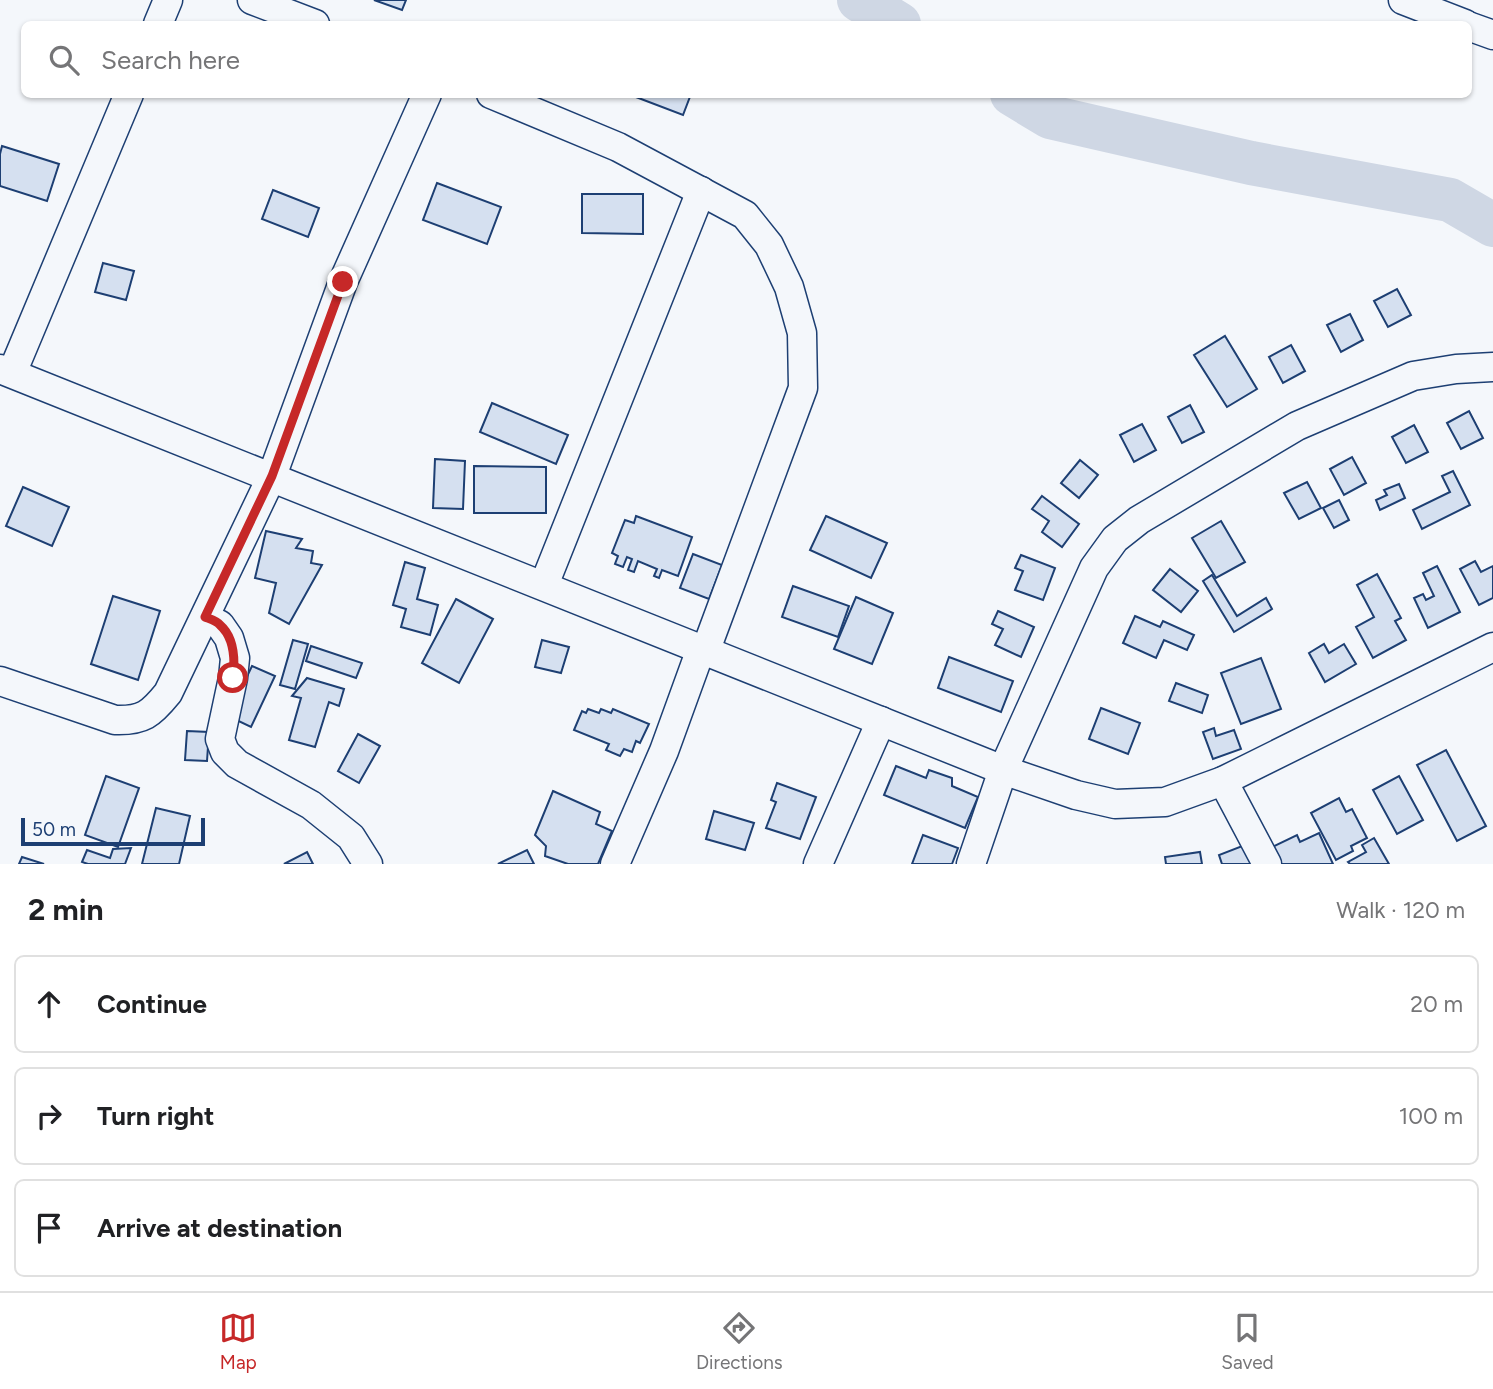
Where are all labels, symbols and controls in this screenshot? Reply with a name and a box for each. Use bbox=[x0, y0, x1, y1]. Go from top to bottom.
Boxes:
search box bbox=[21, 21, 1472, 98]
icon: search bbox=[45, 41, 83, 79]
text: Search here bbox=[101, 44, 240, 76]
route end bbox=[327, 266, 358, 297]
route start bbox=[217, 662, 248, 693]
scale bar bbox=[21, 815, 205, 847]
text: 50 m bbox=[32, 818, 76, 841]
text: 2 min bbox=[28, 891, 104, 928]
text: Walk · 120 m bbox=[1336, 896, 1465, 924]
icon: ahead bbox=[30, 985, 68, 1023]
text: Continue bbox=[97, 988, 207, 1020]
text: 20 m bbox=[1410, 990, 1463, 1018]
icon: right bbox=[30, 1097, 68, 1135]
text: Turn right bbox=[97, 1100, 214, 1132]
text: 100 m bbox=[1399, 1102, 1463, 1130]
icon: arrive bbox=[30, 1209, 68, 1247]
text: Arrive at destination bbox=[97, 1212, 342, 1244]
tab: Map bbox=[219, 1309, 257, 1374]
tab: Directions bbox=[696, 1309, 783, 1374]
tab: Saved bbox=[1221, 1309, 1274, 1374]

